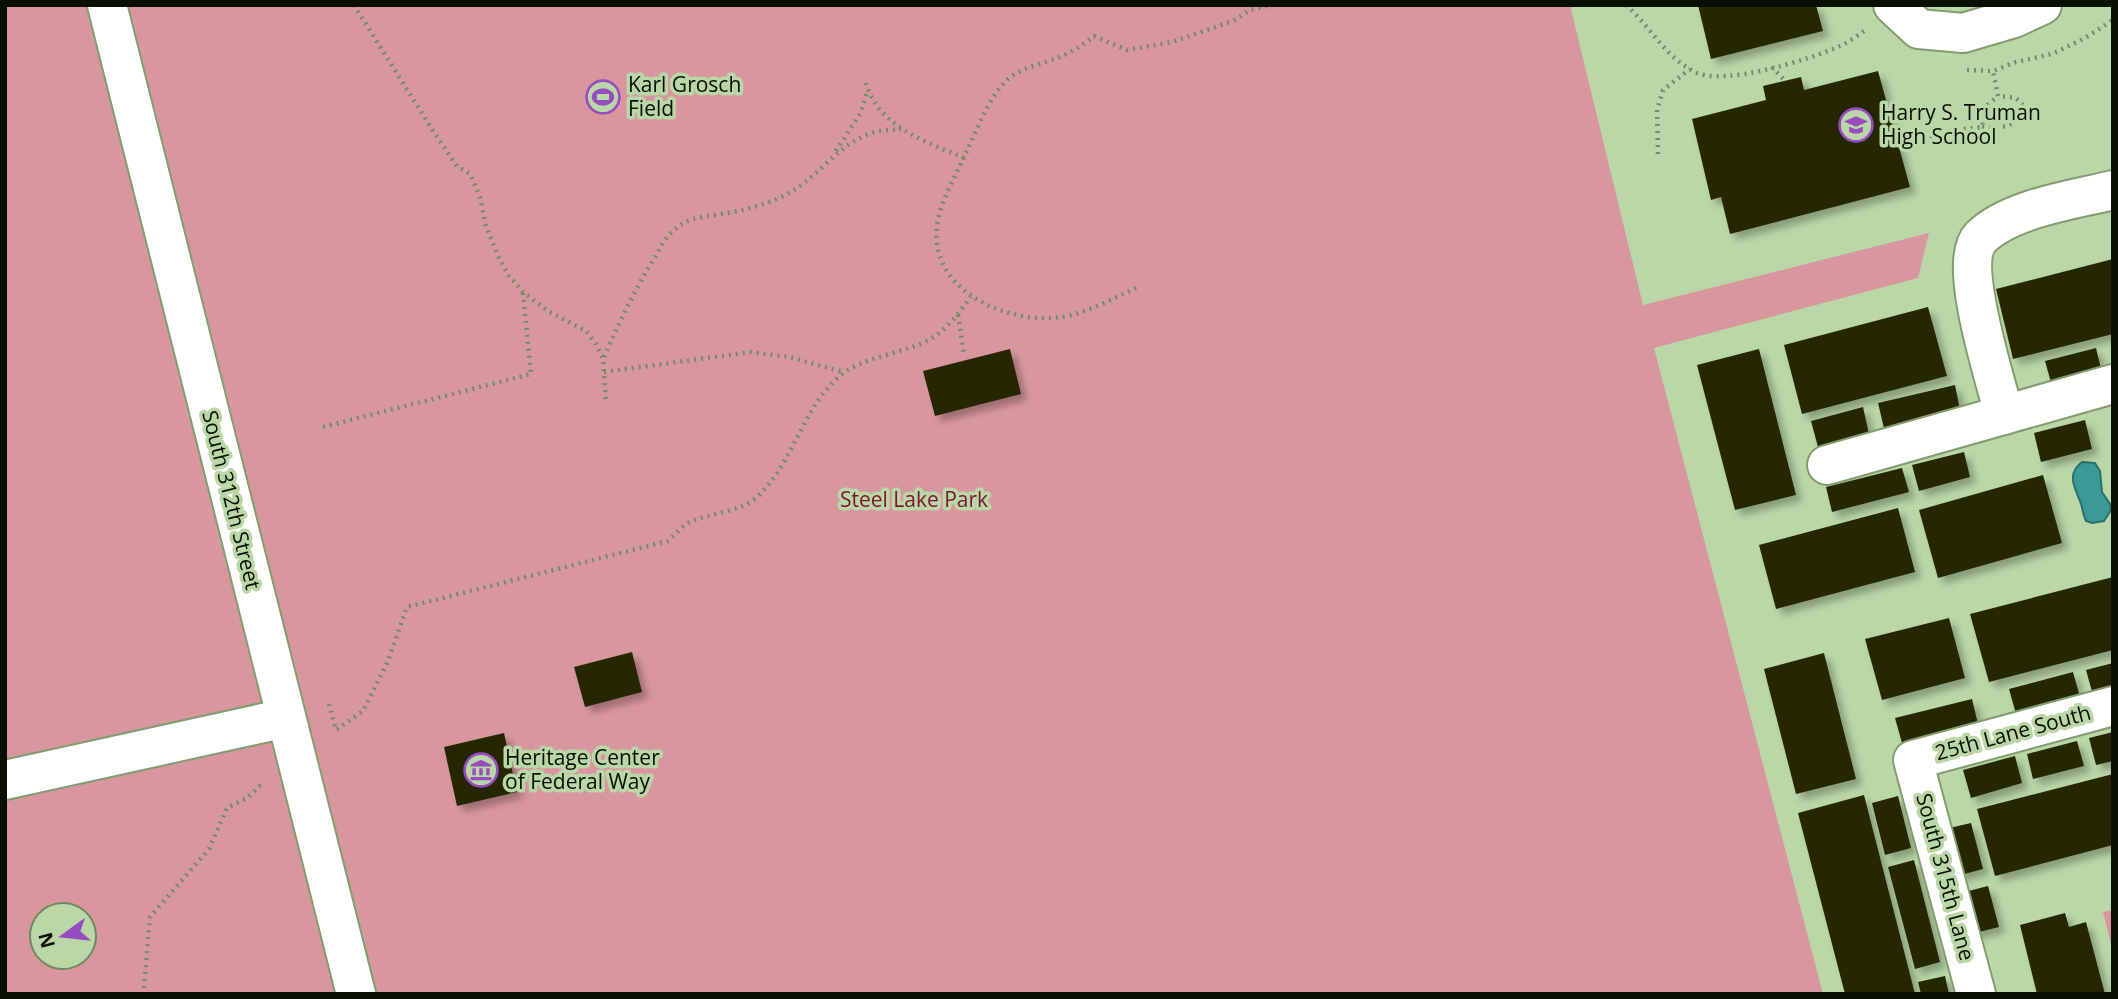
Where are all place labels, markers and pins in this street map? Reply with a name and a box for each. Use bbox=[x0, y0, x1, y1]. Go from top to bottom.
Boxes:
place label: Karl Grosch Field bbox=[628, 70, 741, 122]
sports icon: Karl Grosch Field bbox=[584, 78, 622, 116]
place label: Harry S. Truman High School bbox=[1881, 98, 2041, 150]
school or university icon: Harry S. Truman High School bbox=[1837, 106, 1875, 144]
place label: Heritage Center of Federal Way bbox=[505, 743, 660, 795]
museum icon: Heritage Center of Federal Way bbox=[462, 751, 500, 789]

